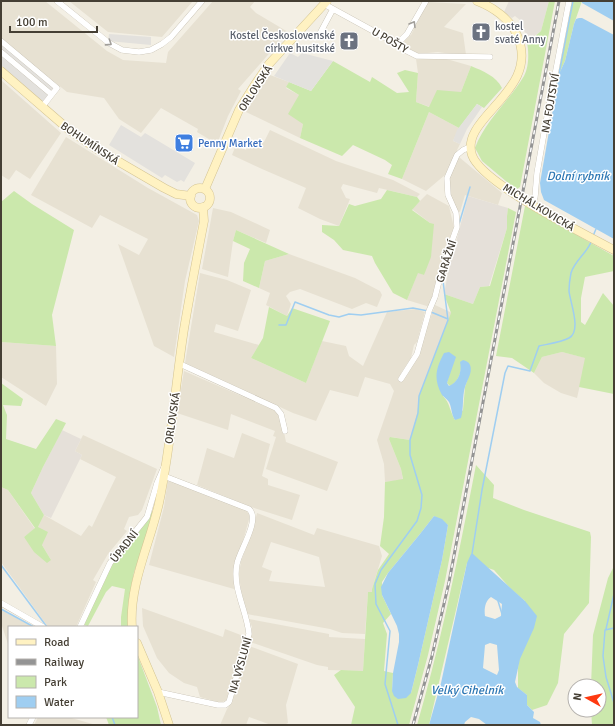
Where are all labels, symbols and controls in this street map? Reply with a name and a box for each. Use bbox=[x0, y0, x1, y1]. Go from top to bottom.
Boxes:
scale bar bbox=[10, 8, 97, 34]
text: 100 m bbox=[16, 15, 48, 30]
place label: kostel svaté Anny bbox=[495, 20, 546, 46]
one-way arrow bbox=[409, 21, 416, 28]
church icon: kostel svaté Anny bbox=[470, 21, 492, 43]
street label: U POŠTY bbox=[369, 24, 411, 56]
place label: Kostel Československé církve husitské bbox=[230, 28, 335, 55]
church icon: Kostel Československé církve husitské bbox=[338, 30, 360, 52]
one-way arrow bbox=[105, 38, 112, 45]
street label: ORLOVSKÁ bbox=[235, 62, 275, 114]
street label: NA FOJTSTVÍ bbox=[538, 71, 562, 134]
street label: BOHUMÍNSKÁ bbox=[58, 118, 122, 168]
supermarket icon: Penny Market bbox=[173, 132, 195, 154]
place label: Penny Market bbox=[198, 137, 262, 150]
water label: Dolní rybník bbox=[547, 169, 610, 184]
street label: MICHÁLKOVICKÁ bbox=[500, 180, 578, 234]
street label: GARÁŽNÍ bbox=[433, 237, 460, 284]
street label: ORLOVSKÁ bbox=[161, 391, 183, 445]
street label: ÚPADNÍ bbox=[107, 526, 142, 565]
legend bbox=[8, 626, 138, 718]
text: Road bbox=[44, 635, 70, 650]
street label: NA VÝSLUNÍ bbox=[225, 635, 255, 695]
text: Railway bbox=[44, 655, 84, 670]
text: Park bbox=[44, 675, 67, 690]
north arrow bbox=[567, 678, 607, 718]
water label: Velký Cihelník bbox=[431, 683, 504, 698]
text: N bbox=[571, 692, 585, 701]
text: Water bbox=[44, 695, 75, 710]

